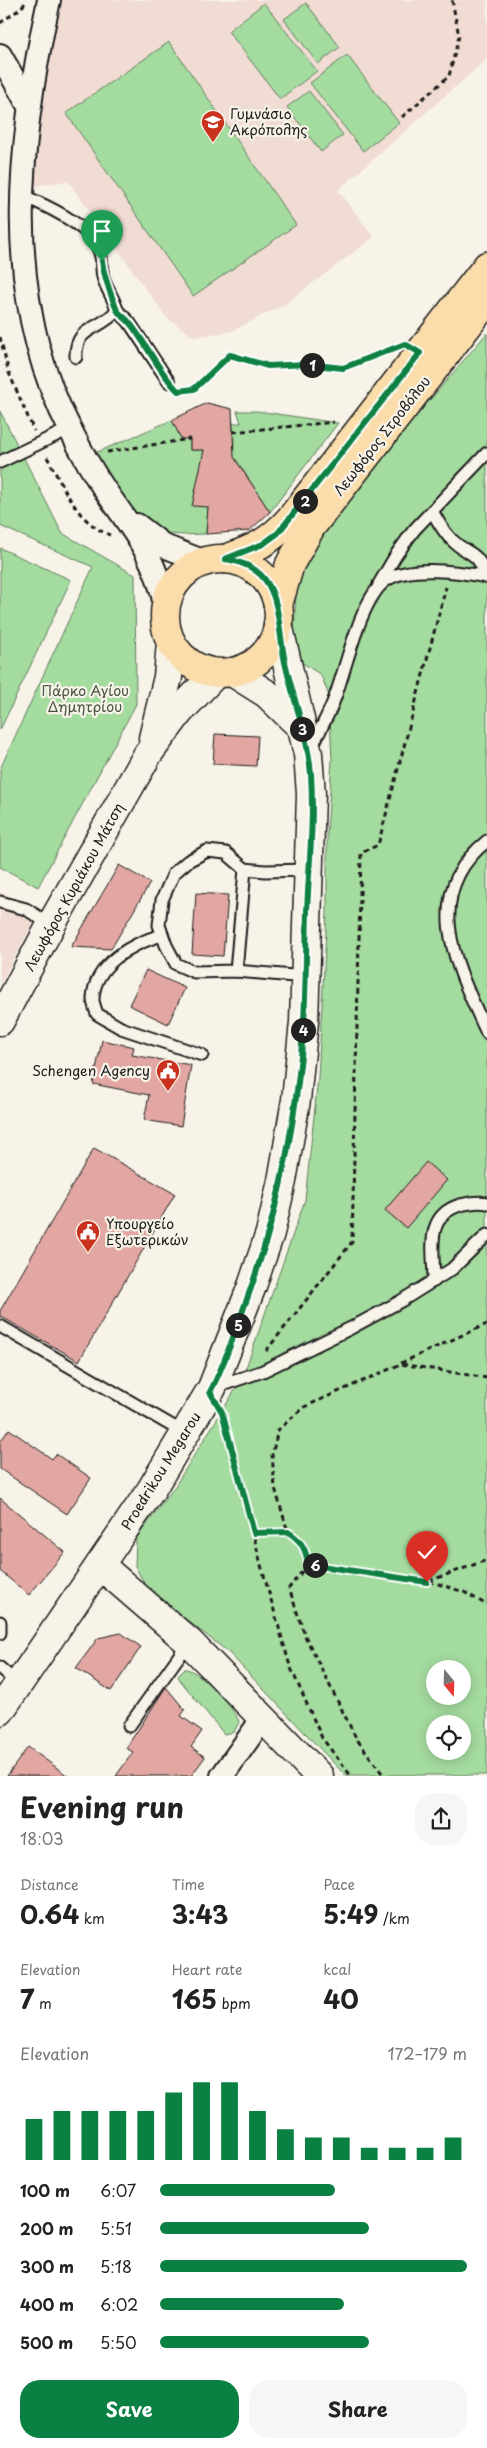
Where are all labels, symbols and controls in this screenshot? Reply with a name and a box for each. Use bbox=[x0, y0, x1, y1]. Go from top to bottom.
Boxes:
place label: Γυμνάσιο Ακρόπολης bbox=[230, 103, 308, 140]
school or university icon: Γυμνάσιο Ακρόπολης bbox=[200, 109, 226, 143]
pin bbox=[81, 210, 123, 261]
icon: arrive bbox=[88, 217, 116, 245]
pin: 1 bbox=[300, 352, 324, 378]
text: 1 bbox=[309, 355, 316, 376]
street label: Λεωφόρος Στροβόλου bbox=[328, 371, 435, 500]
pin: 2 bbox=[292, 488, 318, 514]
text: 2 bbox=[301, 491, 310, 512]
park label: Πάρκο Αγίου Δημητρίου bbox=[41, 680, 129, 717]
pin: 3 bbox=[290, 716, 314, 742]
text: 3 bbox=[298, 719, 307, 740]
street label: Λεωφόρος Κυριάκου Μάτση bbox=[19, 799, 129, 975]
pin: 4 bbox=[290, 1018, 316, 1042]
text: 4 bbox=[299, 1020, 308, 1041]
public building icon: Schengen Agency bbox=[155, 1058, 181, 1092]
place label: Schengen Agency bbox=[32, 1060, 150, 1081]
place label: Υπουργείο Εξωτερικών bbox=[106, 1213, 189, 1250]
public building icon: Υπουργείο Εξωτερικών bbox=[75, 1219, 101, 1253]
pin: 5 bbox=[226, 1312, 250, 1338]
text: 5 bbox=[234, 1315, 243, 1336]
street label: Proedrikou Megarou bbox=[116, 1408, 205, 1534]
pin bbox=[406, 1531, 448, 1582]
icon: check bbox=[413, 1538, 441, 1566]
pin: 6 bbox=[302, 1552, 328, 1578]
text: 6 bbox=[311, 1555, 320, 1576]
north arrow bbox=[426, 1660, 471, 1705]
map controls bbox=[426, 1660, 471, 1760]
button: locate bbox=[426, 1715, 471, 1760]
text: Evening run bbox=[20, 1785, 184, 1828]
button: share bbox=[415, 1793, 467, 1845]
text: 18:03 bbox=[20, 1826, 64, 1850]
text: Distance bbox=[20, 1874, 79, 1895]
text: Time bbox=[172, 1874, 205, 1895]
text: Pace bbox=[323, 1874, 355, 1895]
text: 0.64 bbox=[20, 1895, 79, 1933]
text: 3:43 bbox=[172, 1895, 228, 1933]
text: 5:49 bbox=[323, 1895, 379, 1933]
text: km bbox=[79, 1908, 105, 1929]
text: /km bbox=[379, 1908, 410, 1929]
text: Elevation bbox=[20, 1959, 80, 1980]
text: Heart rate bbox=[172, 1959, 242, 1980]
text: kcal bbox=[323, 1959, 351, 1980]
text: 7 bbox=[20, 1980, 34, 2018]
text: 165 bbox=[172, 1980, 217, 2018]
text: 40 bbox=[323, 1980, 359, 2018]
text: m bbox=[34, 1993, 52, 2014]
text: bpm bbox=[217, 1993, 251, 2014]
text: Elevation bbox=[20, 2041, 89, 2065]
text: 172–179 m bbox=[388, 2041, 467, 2065]
text: 100 m bbox=[20, 2178, 70, 2202]
text: 6:07 bbox=[100, 2178, 136, 2202]
text: 200 m bbox=[20, 2216, 74, 2240]
text: 5:51 bbox=[100, 2216, 132, 2240]
text: 300 m bbox=[20, 2254, 74, 2278]
text: 5:18 bbox=[100, 2254, 132, 2278]
text: 400 m bbox=[20, 2292, 74, 2316]
text: 6:02 bbox=[100, 2292, 138, 2316]
text: 500 m bbox=[20, 2330, 73, 2354]
text: 5:50 bbox=[100, 2330, 137, 2354]
button: Save bbox=[20, 2380, 239, 2438]
button: Share bbox=[249, 2380, 467, 2438]

